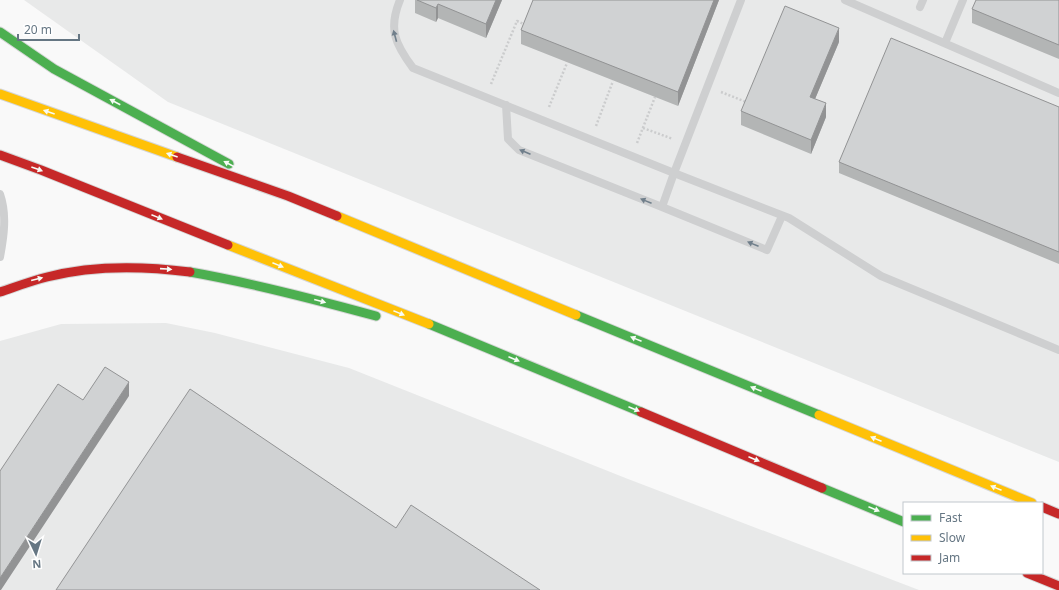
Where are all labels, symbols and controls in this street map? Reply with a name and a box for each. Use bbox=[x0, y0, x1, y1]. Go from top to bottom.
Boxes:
scale bar bbox=[18, 16, 79, 42]
text: 20 m bbox=[24, 21, 52, 38]
one-way arrow bbox=[392, 30, 398, 42]
one-way arrow bbox=[109, 99, 121, 105]
one-way arrow bbox=[43, 108, 55, 114]
one-way arrow bbox=[519, 149, 531, 155]
one-way arrow bbox=[166, 152, 178, 158]
one-way arrow bbox=[223, 161, 235, 167]
one-way arrow bbox=[31, 166, 43, 172]
one-way arrow bbox=[639, 197, 651, 203]
one-way arrow bbox=[152, 214, 164, 220]
one-way arrow bbox=[747, 241, 758, 247]
one-way arrow bbox=[273, 262, 285, 268]
one-way arrow bbox=[160, 266, 172, 273]
one-way arrow bbox=[31, 276, 43, 282]
one-way arrow bbox=[314, 298, 326, 304]
one-way arrow bbox=[394, 310, 406, 316]
one-way arrow bbox=[629, 336, 641, 342]
one-way arrow bbox=[508, 356, 519, 362]
one-way arrow bbox=[750, 386, 761, 392]
one-way arrow bbox=[628, 406, 639, 412]
one-way arrow bbox=[869, 435, 881, 441]
one-way arrow bbox=[748, 456, 759, 462]
one-way arrow bbox=[991, 485, 1002, 491]
legend bbox=[903, 502, 1043, 574]
one-way arrow bbox=[868, 506, 879, 512]
text: Fast bbox=[939, 509, 963, 526]
text: Slow bbox=[939, 529, 966, 546]
north arrow bbox=[16, 534, 56, 574]
text: Jam bbox=[938, 549, 960, 566]
text: N bbox=[32, 557, 42, 572]

